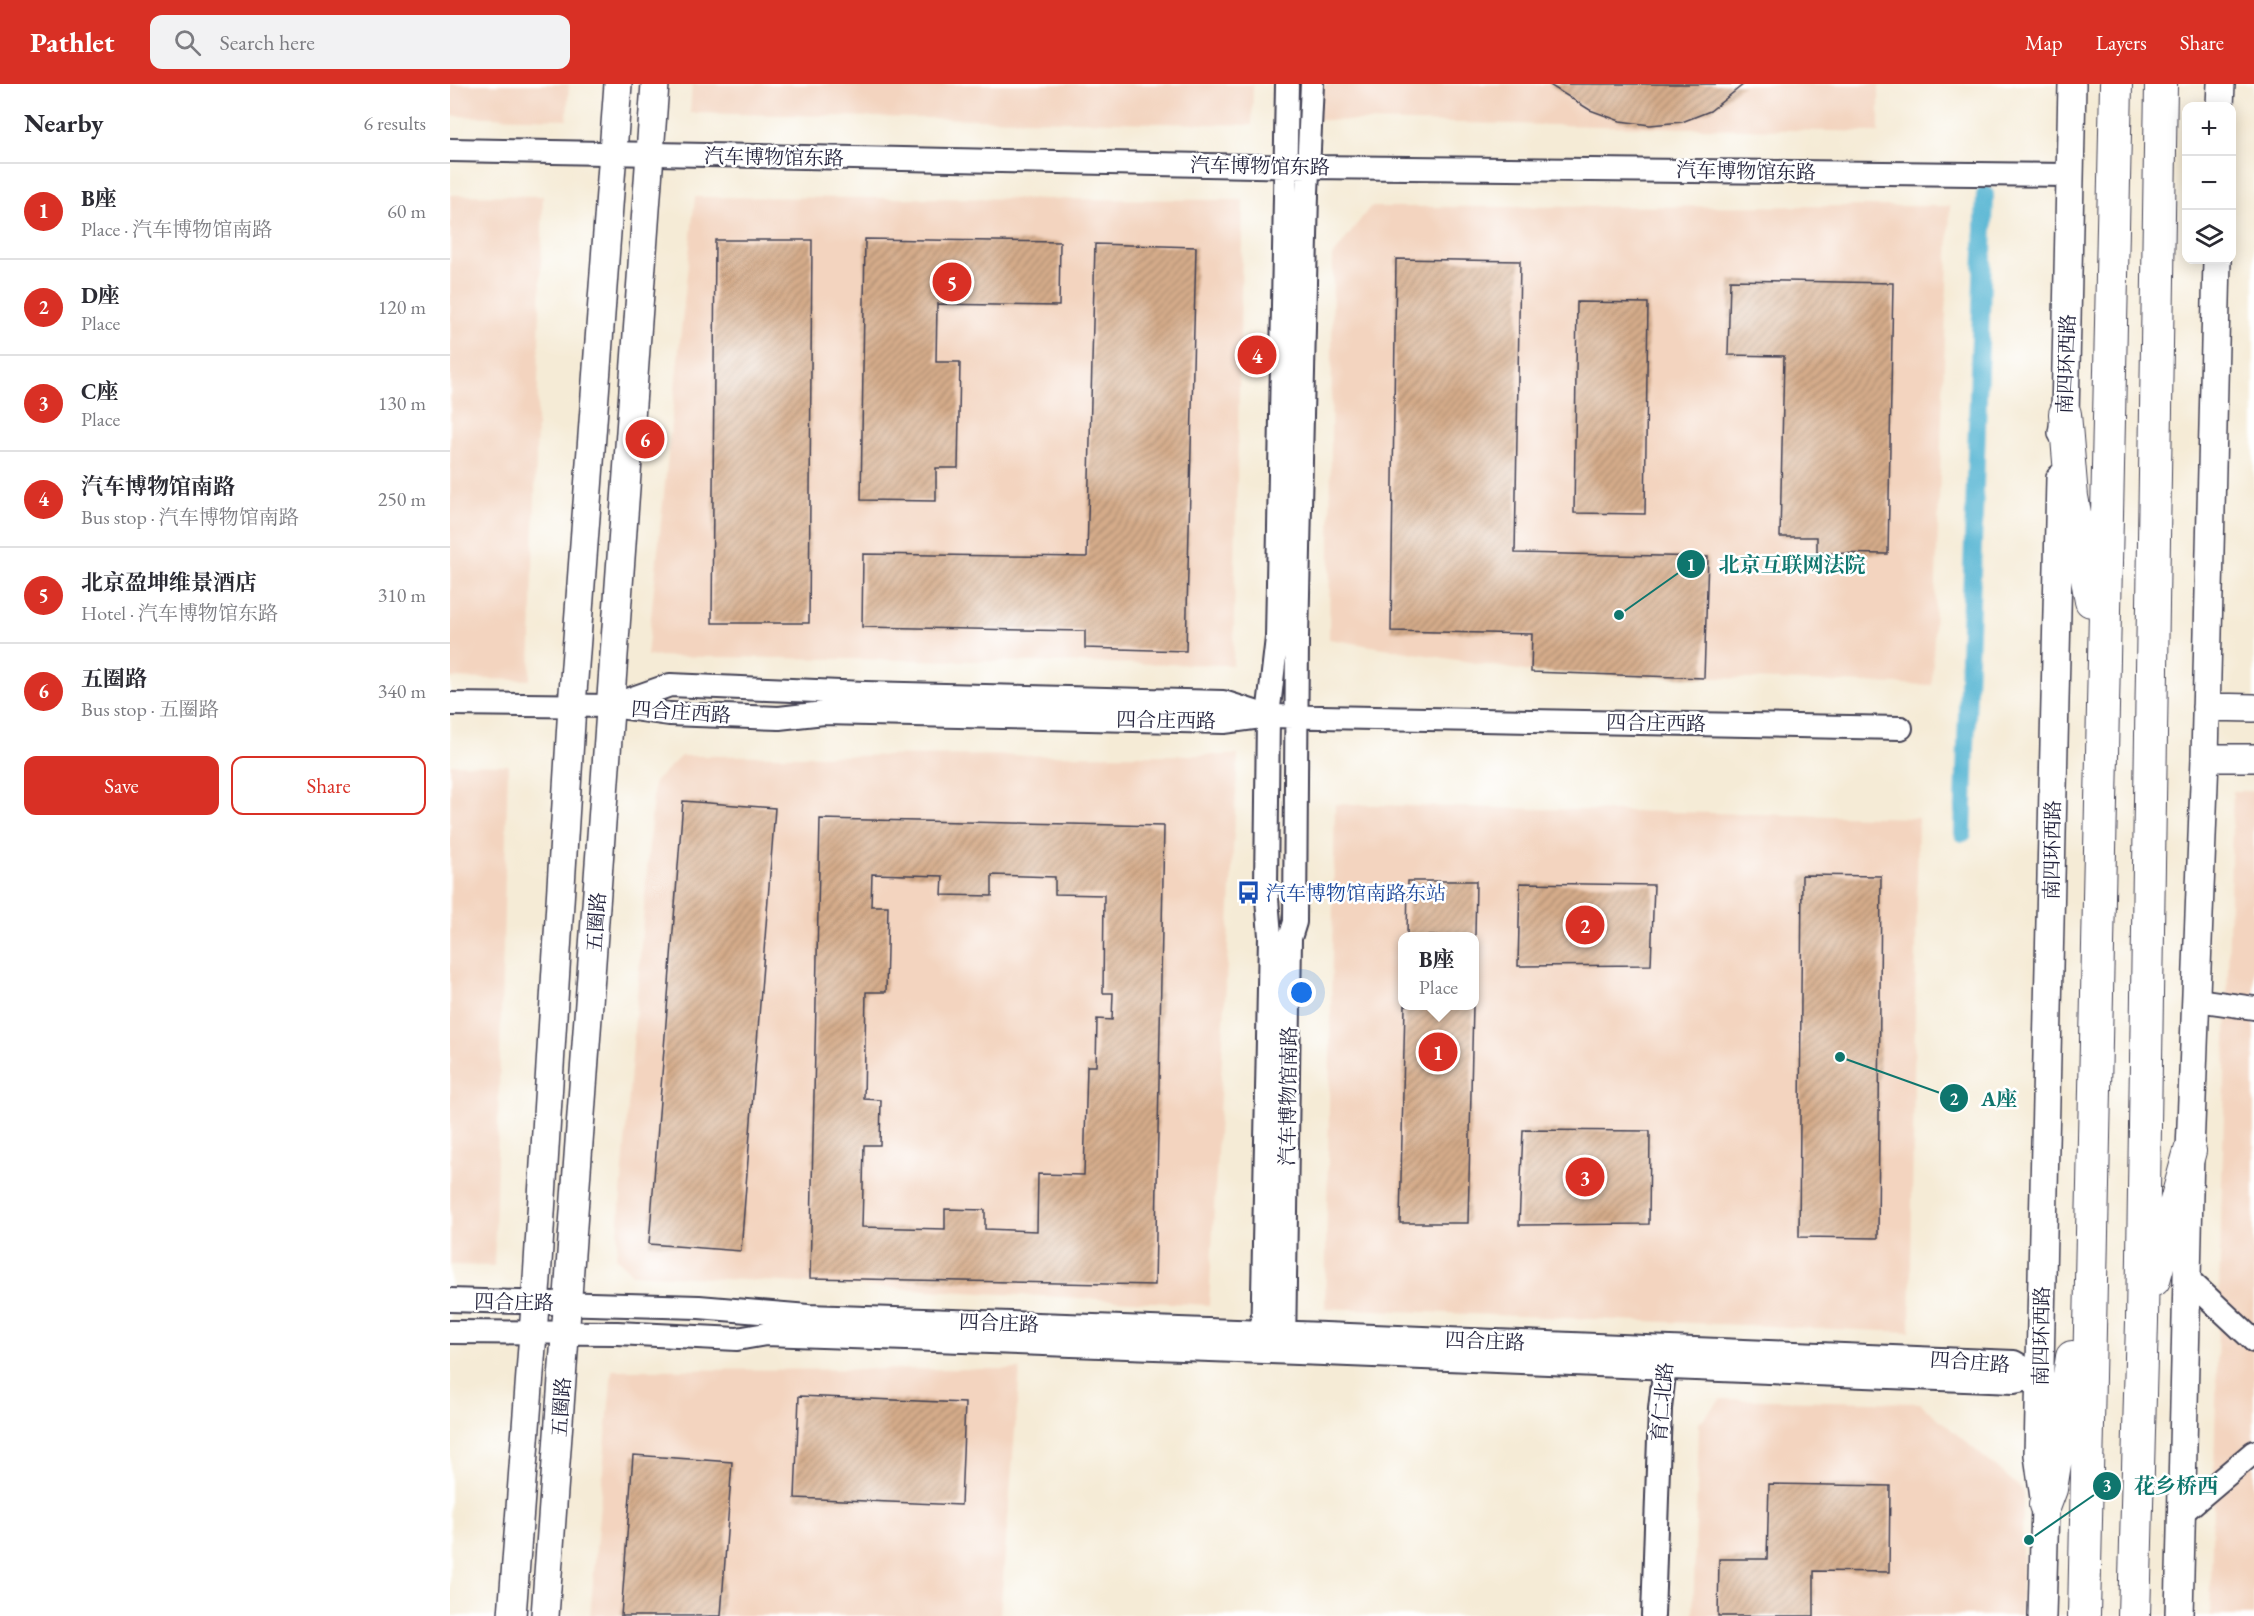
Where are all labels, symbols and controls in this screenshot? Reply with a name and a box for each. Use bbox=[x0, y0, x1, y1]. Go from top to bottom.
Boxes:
search box bbox=[150, 15, 570, 69]
text: Pathlet bbox=[30, 24, 114, 60]
icon: search bbox=[171, 26, 204, 59]
text: Search here bbox=[219, 28, 315, 57]
text: Map bbox=[2025, 29, 2063, 56]
text: Layers bbox=[2096, 29, 2147, 56]
text: Share bbox=[2180, 29, 2224, 56]
map controls bbox=[2182, 102, 2236, 264]
button: + bbox=[2182, 102, 2236, 156]
text: Nearby bbox=[24, 106, 104, 140]
text: 6 results bbox=[363, 110, 426, 136]
street label: 汽车博物馆东路 bbox=[704, 143, 844, 171]
street label: 汽车博物馆东路 bbox=[1190, 152, 1330, 180]
button: − bbox=[2182, 156, 2236, 210]
street label: 汽车博物馆东路 bbox=[1676, 157, 1816, 185]
text: B座 bbox=[81, 184, 117, 213]
text: 1 bbox=[38, 198, 49, 224]
text: 60 m bbox=[387, 198, 426, 224]
button: layers bbox=[2182, 210, 2236, 264]
text: Place · 汽车博物馆南路 bbox=[81, 216, 272, 242]
pin: 5 bbox=[932, 260, 972, 304]
text: D座 bbox=[81, 281, 120, 310]
text: 2 bbox=[38, 294, 49, 320]
text: 120 m bbox=[378, 294, 426, 320]
text: Place bbox=[81, 310, 120, 336]
street label: 南四环西路 bbox=[2051, 314, 2081, 414]
pin: 4 bbox=[1238, 332, 1276, 378]
text: C座 bbox=[81, 377, 119, 406]
text: 3 bbox=[38, 390, 49, 416]
text: 130 m bbox=[378, 390, 426, 416]
text: Place bbox=[81, 406, 120, 432]
pin: 6 bbox=[626, 416, 664, 462]
text: 汽车博物馆南路 bbox=[81, 472, 235, 501]
text: 4 bbox=[38, 486, 49, 512]
text: 250 m bbox=[378, 486, 426, 512]
text: Bus stop · 汽车博物馆南路 bbox=[81, 504, 299, 530]
callout: 北京互联网法院 bbox=[1676, 545, 1877, 584]
text: 北京互联网法院 bbox=[1719, 551, 1866, 578]
text: 1 bbox=[1686, 553, 1696, 576]
text: 北京盈坤维景酒店 bbox=[81, 568, 257, 597]
text: 5 bbox=[38, 582, 49, 608]
text: 310 m bbox=[378, 582, 426, 608]
text: Hotel · 汽车博物馆东路 bbox=[81, 600, 278, 626]
text: 五圈路 bbox=[81, 664, 147, 693]
text: 6 bbox=[38, 678, 49, 704]
text: 340 m bbox=[378, 678, 426, 704]
text: Bus stop · 五圈路 bbox=[81, 696, 219, 722]
street label: 四合庄西路 bbox=[630, 696, 732, 728]
street label: 四合庄西路 bbox=[1116, 706, 1216, 734]
street label: 四合庄西路 bbox=[1606, 709, 1706, 737]
button: Save bbox=[24, 756, 219, 815]
button: Share bbox=[231, 756, 426, 815]
street label: 南四环西路 bbox=[2038, 800, 2066, 900]
bus stop icon: 汽车博物馆南路东站 bbox=[1235, 880, 1261, 906]
place label: 汽车博物馆南路东站 bbox=[1266, 880, 1446, 906]
street label: 五圈路 bbox=[581, 891, 611, 953]
pin: 2 bbox=[1566, 902, 1604, 948]
popup bbox=[1398, 932, 1479, 1010]
text: B座 bbox=[1419, 945, 1455, 974]
text: Place bbox=[1419, 974, 1458, 1000]
your location bbox=[1287, 978, 1316, 1007]
street label: 汽车博物馆南路 bbox=[1274, 1026, 1302, 1166]
pin: 1 bbox=[1418, 1030, 1458, 1074]
callout: A座 bbox=[1939, 1079, 2029, 1118]
text: A座 bbox=[1980, 1085, 2017, 1112]
text: 2 bbox=[1949, 1087, 1959, 1110]
pin: 3 bbox=[1566, 1154, 1604, 1200]
street label: 南四环西路 bbox=[2027, 1286, 2055, 1386]
street label: 四合庄路 bbox=[474, 1288, 554, 1316]
street label: 四合庄路 bbox=[959, 1309, 1039, 1337]
street label: 四合庄路 bbox=[1445, 1327, 1525, 1355]
street label: 四合庄路 bbox=[1929, 1346, 2011, 1378]
street label: 育仁北路 bbox=[1646, 1361, 1678, 1443]
street label: 五圈路 bbox=[546, 1376, 576, 1438]
callout: 花乡桥西 bbox=[2092, 1466, 2230, 1505]
text: 花乡桥西 bbox=[2134, 1472, 2218, 1499]
text: 3 bbox=[2102, 1474, 2112, 1497]

